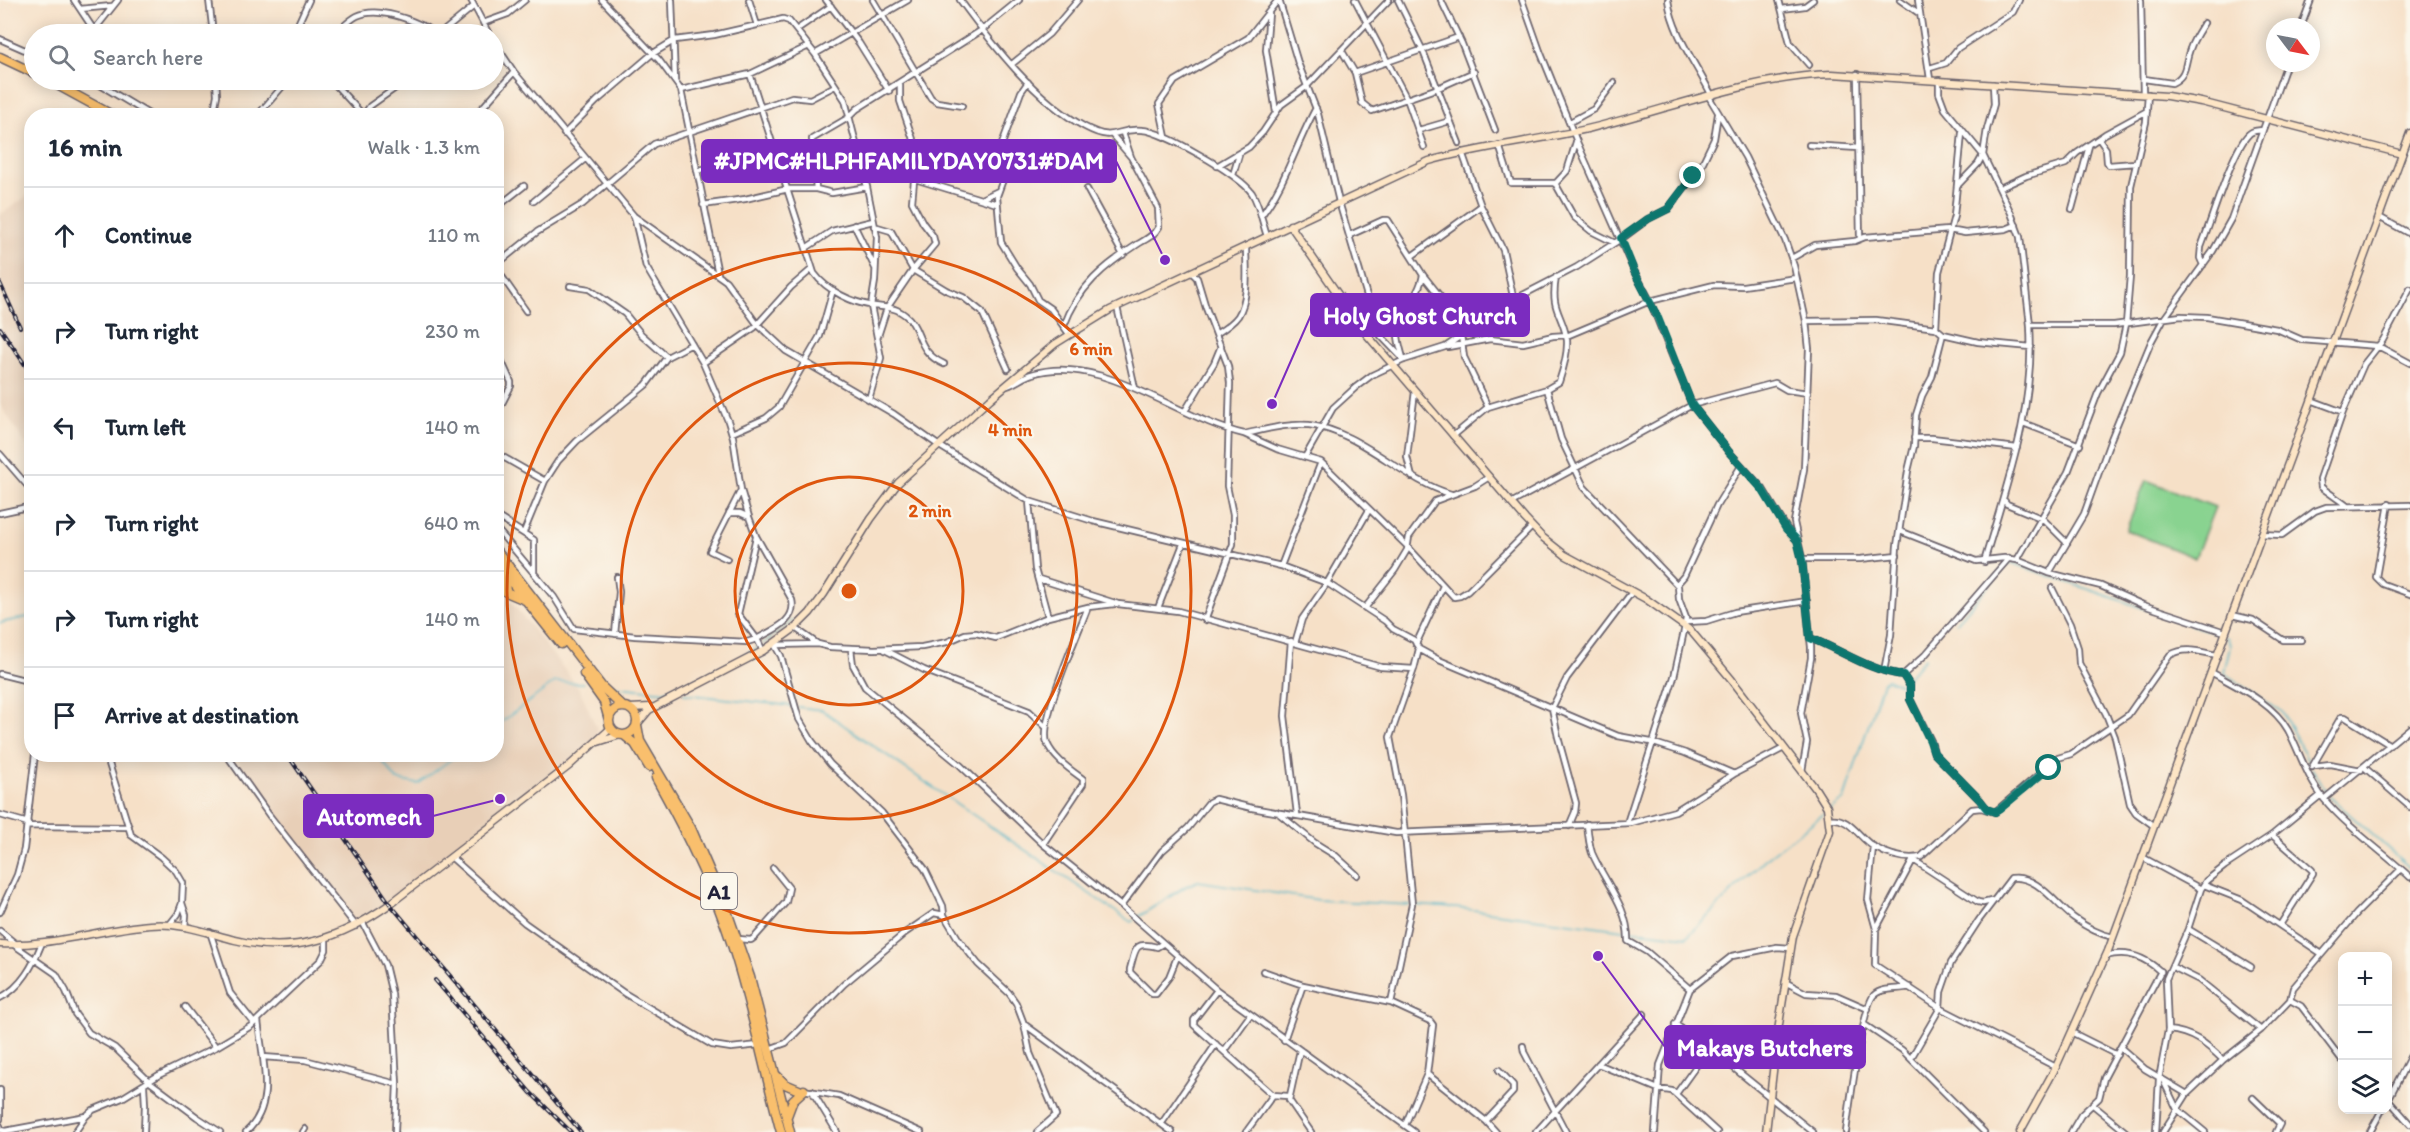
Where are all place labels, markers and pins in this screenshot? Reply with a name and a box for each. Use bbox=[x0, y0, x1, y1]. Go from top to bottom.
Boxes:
callout: #JPMC#HLPHFAMILYDAY0731#DAM bbox=[702, 140, 1116, 182]
callout: Holy Ghost Church bbox=[1311, 294, 1529, 336]
centre of rings bbox=[839, 581, 859, 601]
callout: Automech bbox=[304, 795, 433, 837]
callout: Makays Butchers bbox=[1665, 1026, 1865, 1068]

